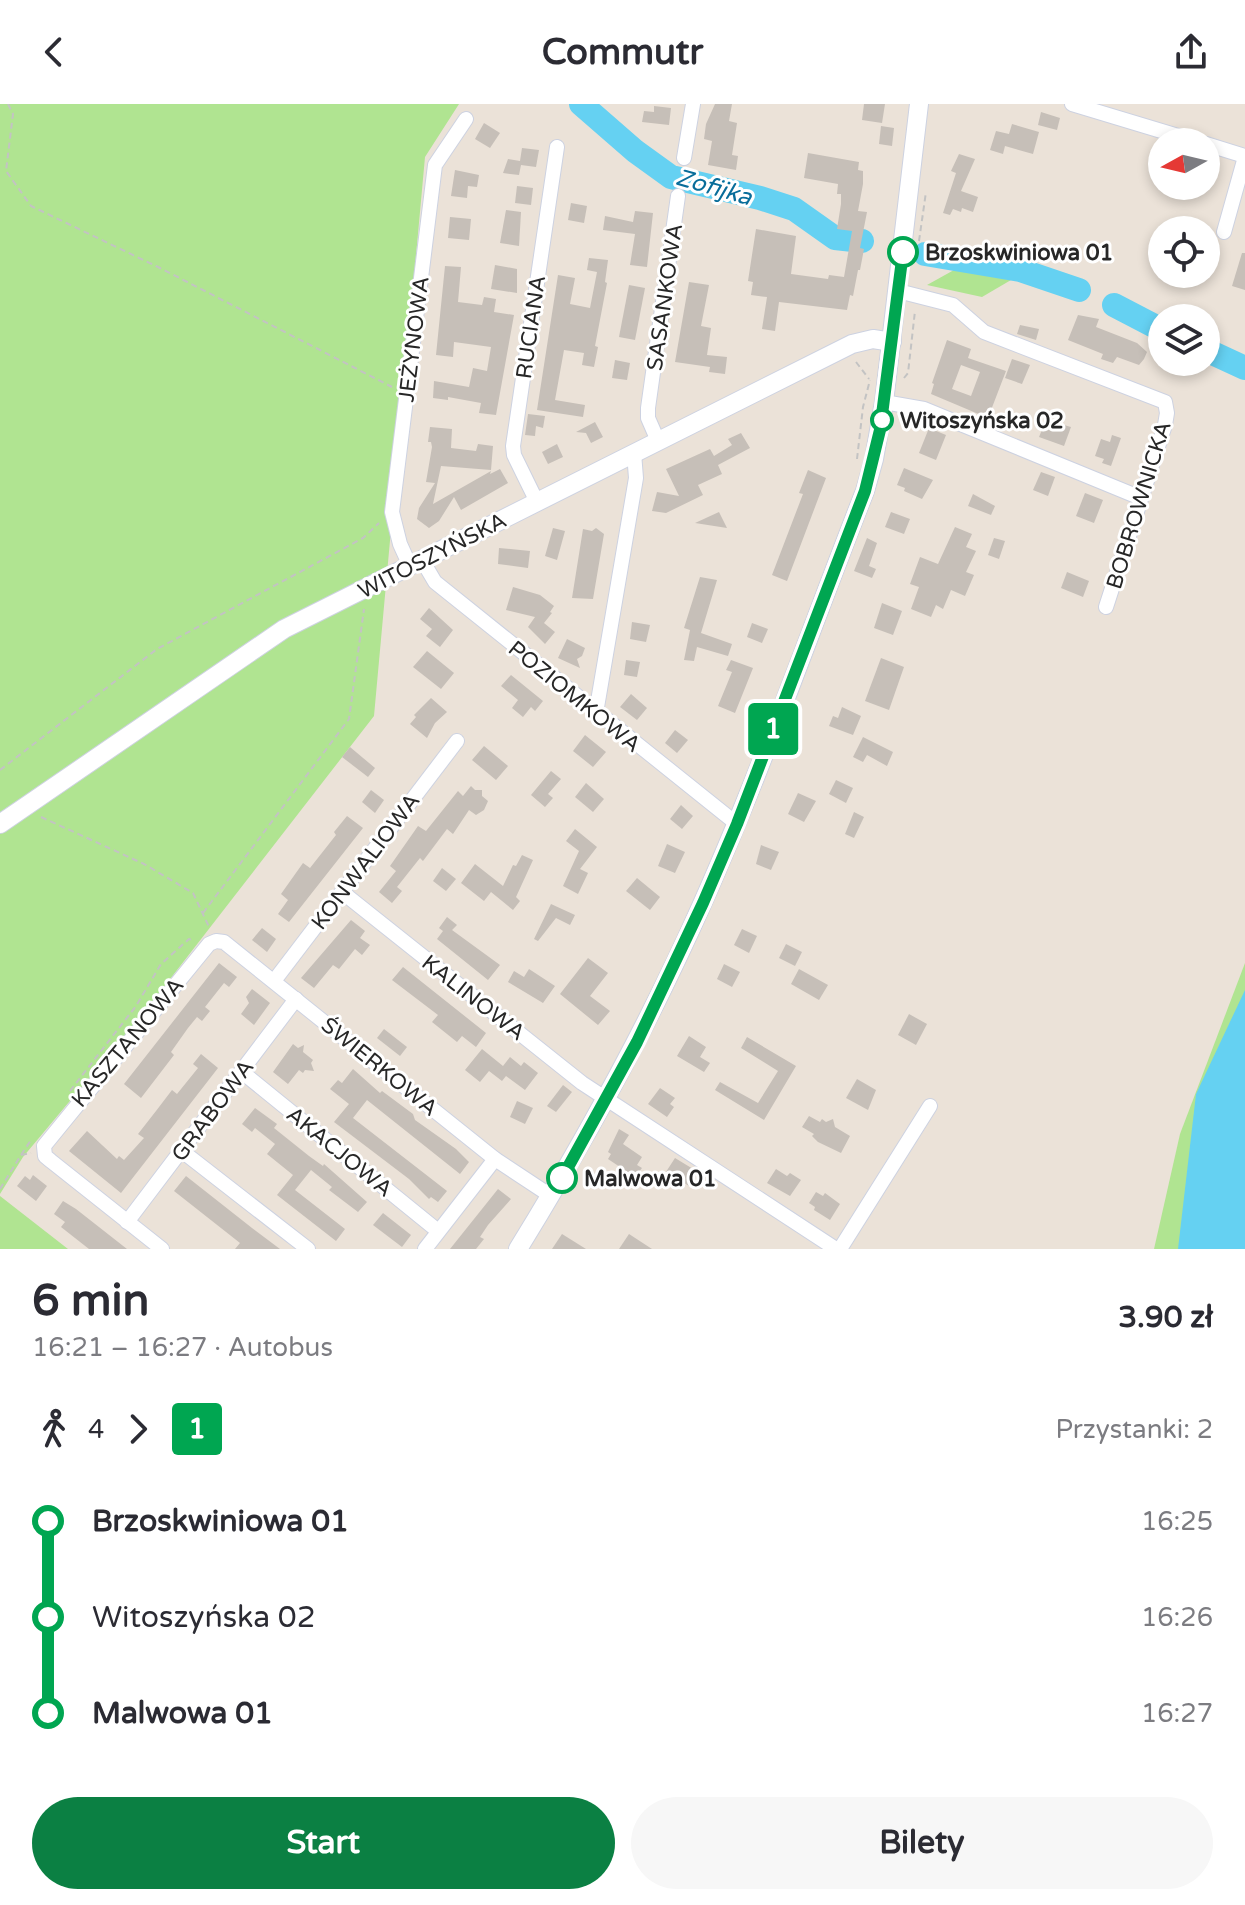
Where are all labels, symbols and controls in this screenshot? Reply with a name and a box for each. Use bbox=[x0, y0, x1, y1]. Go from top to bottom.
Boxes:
icon: back bbox=[32, 30, 76, 74]
icon: share bbox=[1169, 30, 1213, 74]
text: Commutr bbox=[542, 31, 703, 74]
north arrow bbox=[1148, 128, 1220, 200]
map controls bbox=[1148, 128, 1220, 376]
water label: Zofijka bbox=[673, 163, 756, 212]
button: locate bbox=[1148, 216, 1220, 288]
street label: SASANKOWA bbox=[642, 222, 688, 372]
marker: Brzoskwiniowa 01 bbox=[888, 237, 918, 267]
place label: Brzoskwiniowa 01 bbox=[925, 240, 1113, 266]
street label: RUCIANA bbox=[511, 274, 551, 381]
street label: JEŻYNOWA bbox=[393, 275, 435, 404]
button: layers bbox=[1148, 304, 1220, 376]
place label: Witoszyńska 02 bbox=[900, 408, 1064, 434]
marker: Witoszyńska 02 bbox=[871, 409, 893, 431]
street label: BOBROWNICKA bbox=[1101, 418, 1177, 592]
street label: WITOSZYŃSKA bbox=[354, 506, 511, 604]
street label: POZIOMKOWA bbox=[503, 635, 646, 758]
line badge: 1 bbox=[747, 703, 799, 755]
text: 1 bbox=[764, 712, 782, 746]
street label: KONWALIOWA bbox=[306, 788, 425, 935]
street label: KALINOWA bbox=[417, 949, 530, 1046]
street label: KASZTANOWA bbox=[66, 973, 189, 1113]
street label: ŚWIERKOWA bbox=[316, 1011, 444, 1122]
street label: GRABOWA bbox=[166, 1055, 259, 1167]
street label: AKACJOWA bbox=[281, 1101, 398, 1202]
marker: Malwowa 01 bbox=[547, 1163, 577, 1193]
place label: Malwowa 01 bbox=[584, 1166, 717, 1192]
text: 6 min bbox=[32, 1275, 149, 1328]
text: 3.90 zł bbox=[1118, 1299, 1213, 1336]
text: 16:21 – 16:27 · Autobus bbox=[32, 1332, 333, 1363]
icon: walk bbox=[32, 1407, 76, 1451]
icon: forward bbox=[116, 1407, 160, 1451]
text: 1 bbox=[188, 1412, 206, 1446]
text: 4 bbox=[88, 1414, 104, 1445]
text: Przystanki: 2 bbox=[1056, 1414, 1213, 1445]
text: Brzoskwiniowa 01 bbox=[92, 1503, 349, 1540]
text: 16:25 bbox=[1141, 1506, 1213, 1537]
text: Witoszyńska 02 bbox=[92, 1599, 316, 1636]
text: 16:26 bbox=[1141, 1602, 1213, 1633]
text: Malwowa 01 bbox=[92, 1695, 273, 1732]
text: 16:27 bbox=[1141, 1698, 1213, 1729]
button: Start bbox=[32, 1797, 615, 1889]
button: Bilety bbox=[631, 1797, 1213, 1889]

